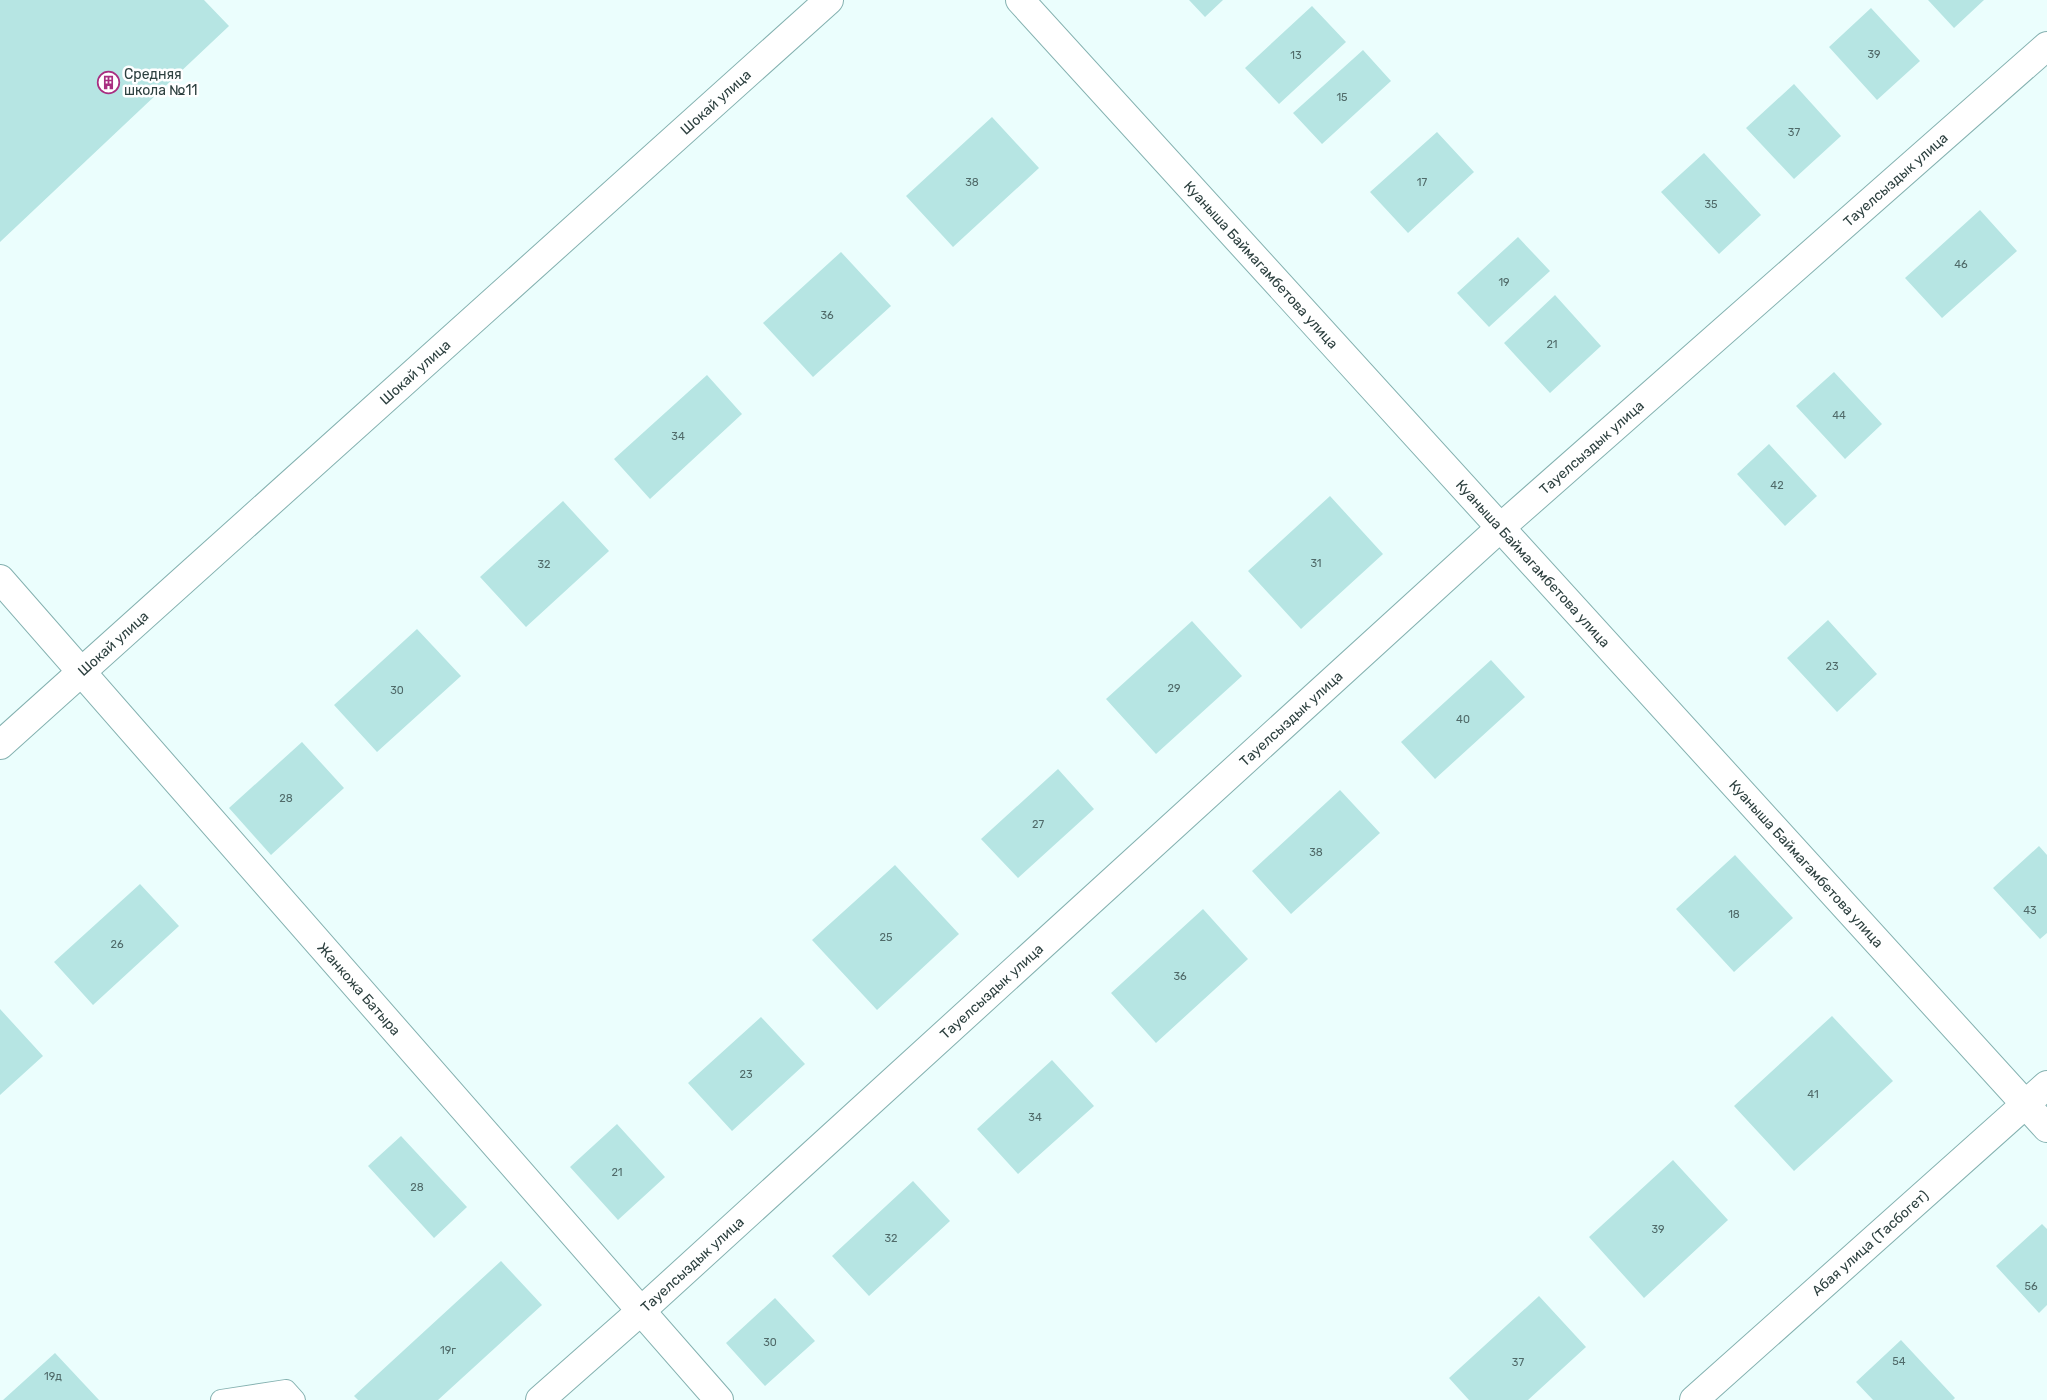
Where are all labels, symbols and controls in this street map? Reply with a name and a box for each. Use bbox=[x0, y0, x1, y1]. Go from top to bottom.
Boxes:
house number: 39 bbox=[1867, 48, 1881, 61]
house number: 13 bbox=[1290, 49, 1302, 62]
place label: Средняя школа №11 bbox=[124, 66, 198, 99]
street label: Шокай улица bbox=[677, 66, 754, 138]
building icon: Средняя школа №11 bbox=[96, 70, 120, 94]
house number: 15 bbox=[1336, 91, 1348, 104]
house number: 37 bbox=[1788, 126, 1800, 139]
street label: Тауелсыздык улица bbox=[1840, 129, 1951, 230]
house number: 38 bbox=[965, 176, 979, 189]
house number: 17 bbox=[1417, 176, 1428, 189]
street label: Куаныша Баймагамбетова улица bbox=[1180, 177, 1342, 352]
house number: 35 bbox=[1704, 198, 1718, 211]
house number: 46 bbox=[1954, 258, 1968, 271]
house number: 19 bbox=[1498, 276, 1510, 289]
house number: 36 bbox=[820, 309, 834, 322]
street label: Шокай улица bbox=[376, 336, 454, 408]
house number: 21 bbox=[1546, 338, 1558, 351]
street label: Тауелсыздык улица bbox=[1536, 397, 1647, 498]
house number: 44 bbox=[1832, 409, 1846, 422]
house number: 34 bbox=[671, 430, 685, 443]
street label: Куаныша Баймагамбетова улица bbox=[1452, 476, 1614, 651]
house number: 42 bbox=[1770, 479, 1784, 492]
house number: 31 bbox=[1310, 557, 1322, 570]
house number: 32 bbox=[537, 558, 551, 571]
street label: Шокай улица bbox=[74, 607, 152, 679]
house number: 23 bbox=[1825, 660, 1839, 673]
street label: Тауелсыздык улица bbox=[1236, 667, 1346, 770]
house number: 29 bbox=[1168, 682, 1180, 695]
house number: 30 bbox=[390, 684, 404, 697]
house number: 40 bbox=[1456, 713, 1470, 726]
street label: Куаныша Баймагамбетова улица bbox=[1726, 776, 1887, 951]
house number: 28 bbox=[279, 792, 293, 805]
house number: 27 bbox=[1032, 818, 1044, 831]
house number: 38 bbox=[1309, 846, 1323, 859]
house number: 43 bbox=[2023, 904, 2037, 917]
house number: 18 bbox=[1728, 908, 1740, 921]
house number: 25 bbox=[880, 931, 893, 944]
house number: 26 bbox=[110, 938, 124, 951]
street label: Жанкожа Батыра bbox=[314, 939, 404, 1039]
street label: Тауелсыздык улица bbox=[936, 940, 1047, 1043]
house number: 36 bbox=[1173, 970, 1187, 983]
house number: 23 bbox=[739, 1068, 753, 1081]
house number: 41 bbox=[1807, 1088, 1819, 1101]
house number: 34 bbox=[1028, 1111, 1042, 1124]
house number: 21 bbox=[611, 1166, 623, 1179]
house number: 28 bbox=[410, 1181, 424, 1194]
street label: Абая улица (Тасбогет) bbox=[1808, 1187, 1932, 1299]
street label: Тауелсыздык улица bbox=[637, 1213, 747, 1315]
house number: 39 bbox=[1651, 1223, 1665, 1236]
house number: 32 bbox=[884, 1232, 898, 1245]
house number: 56 bbox=[2024, 1280, 2038, 1293]
house number: 30 bbox=[763, 1336, 777, 1349]
house number: 19г bbox=[440, 1344, 456, 1357]
house number: 54 bbox=[1892, 1355, 1906, 1368]
house number: 37 bbox=[1512, 1356, 1524, 1369]
house number: 19д bbox=[44, 1370, 62, 1383]

